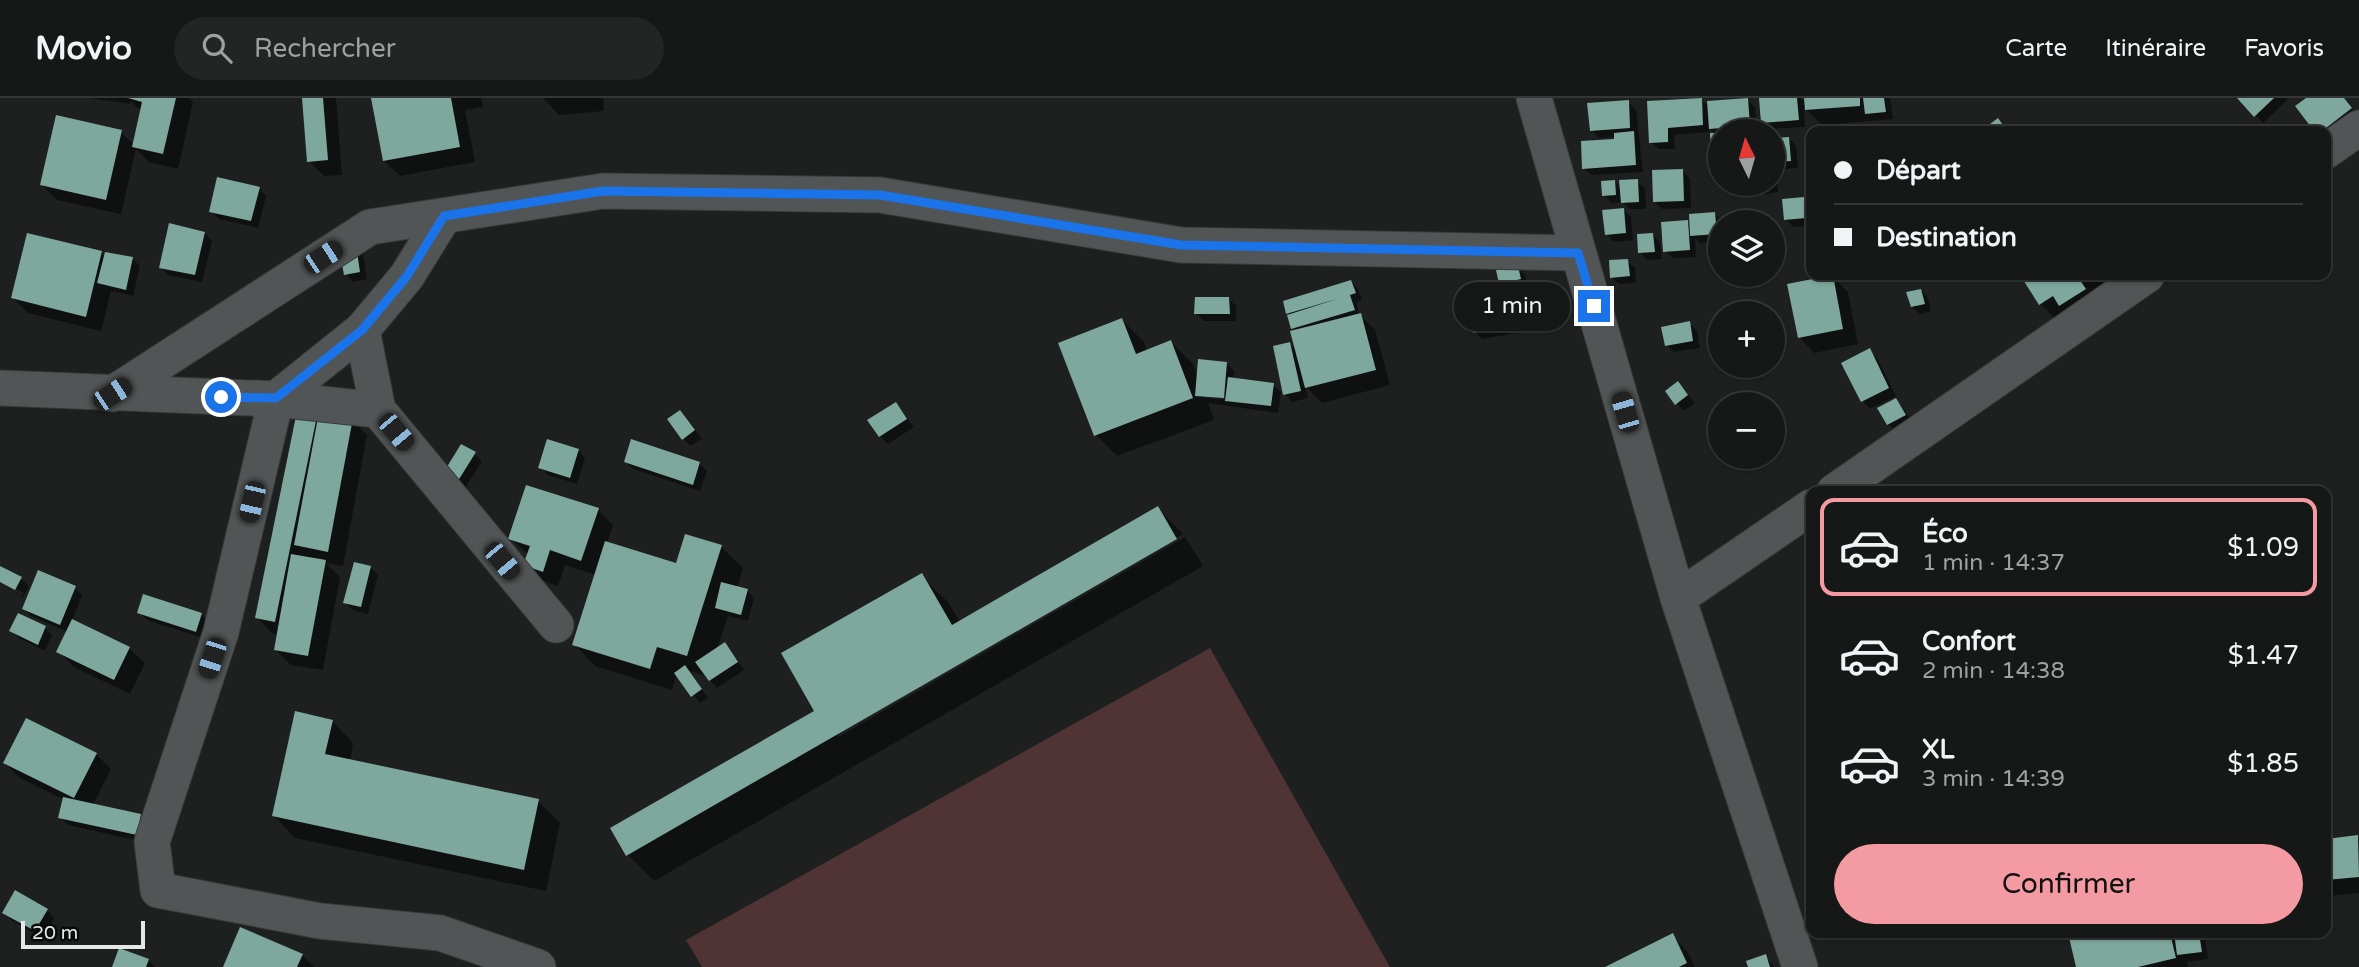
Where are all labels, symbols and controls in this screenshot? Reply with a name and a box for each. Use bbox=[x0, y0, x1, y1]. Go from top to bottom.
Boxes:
search box bbox=[174, 17, 664, 80]
text: Movio bbox=[35, 29, 132, 68]
icon: search bbox=[198, 29, 236, 67]
text: Rechercher bbox=[254, 33, 396, 64]
text: Carte bbox=[2005, 34, 2067, 63]
text: Itinéraire bbox=[2105, 34, 2206, 63]
text: Favoris bbox=[2244, 34, 2324, 63]
north arrow bbox=[1708, 119, 1785, 196]
map controls bbox=[1708, 119, 1785, 469]
text: Départ bbox=[1876, 155, 1961, 186]
button: layers bbox=[1708, 210, 1785, 287]
text: Destination bbox=[1876, 222, 2017, 253]
car bbox=[300, 237, 347, 277]
callout: 1 min bbox=[1454, 282, 1570, 330]
route end bbox=[1578, 290, 1610, 322]
text: 1 min bbox=[1481, 292, 1543, 320]
button: + bbox=[1708, 301, 1785, 378]
car bbox=[89, 374, 136, 414]
route start bbox=[205, 381, 237, 413]
car bbox=[1610, 389, 1641, 435]
button: − bbox=[1708, 392, 1785, 469]
car bbox=[375, 409, 418, 455]
car bbox=[238, 479, 267, 525]
icon: car bbox=[1838, 516, 1901, 579]
text: Éco bbox=[1922, 518, 1968, 549]
text: $1.09 bbox=[2227, 532, 2299, 563]
car bbox=[481, 538, 524, 584]
text: 1 min · 14:37 bbox=[1922, 549, 2065, 577]
icon: car bbox=[1838, 624, 1901, 687]
text: Confort bbox=[1922, 626, 2016, 657]
car bbox=[196, 635, 229, 681]
text: $1.47 bbox=[2228, 640, 2299, 671]
text: 2 min · 14:38 bbox=[1922, 657, 2065, 685]
icon: car bbox=[1838, 732, 1901, 795]
text: XL bbox=[1922, 734, 1954, 765]
text: $1.85 bbox=[2227, 748, 2299, 779]
text: 3 min · 14:39 bbox=[1922, 765, 2065, 793]
button: Confirmer bbox=[1834, 844, 2303, 924]
scale bar bbox=[21, 918, 145, 950]
text: 20 m bbox=[32, 922, 78, 944]

